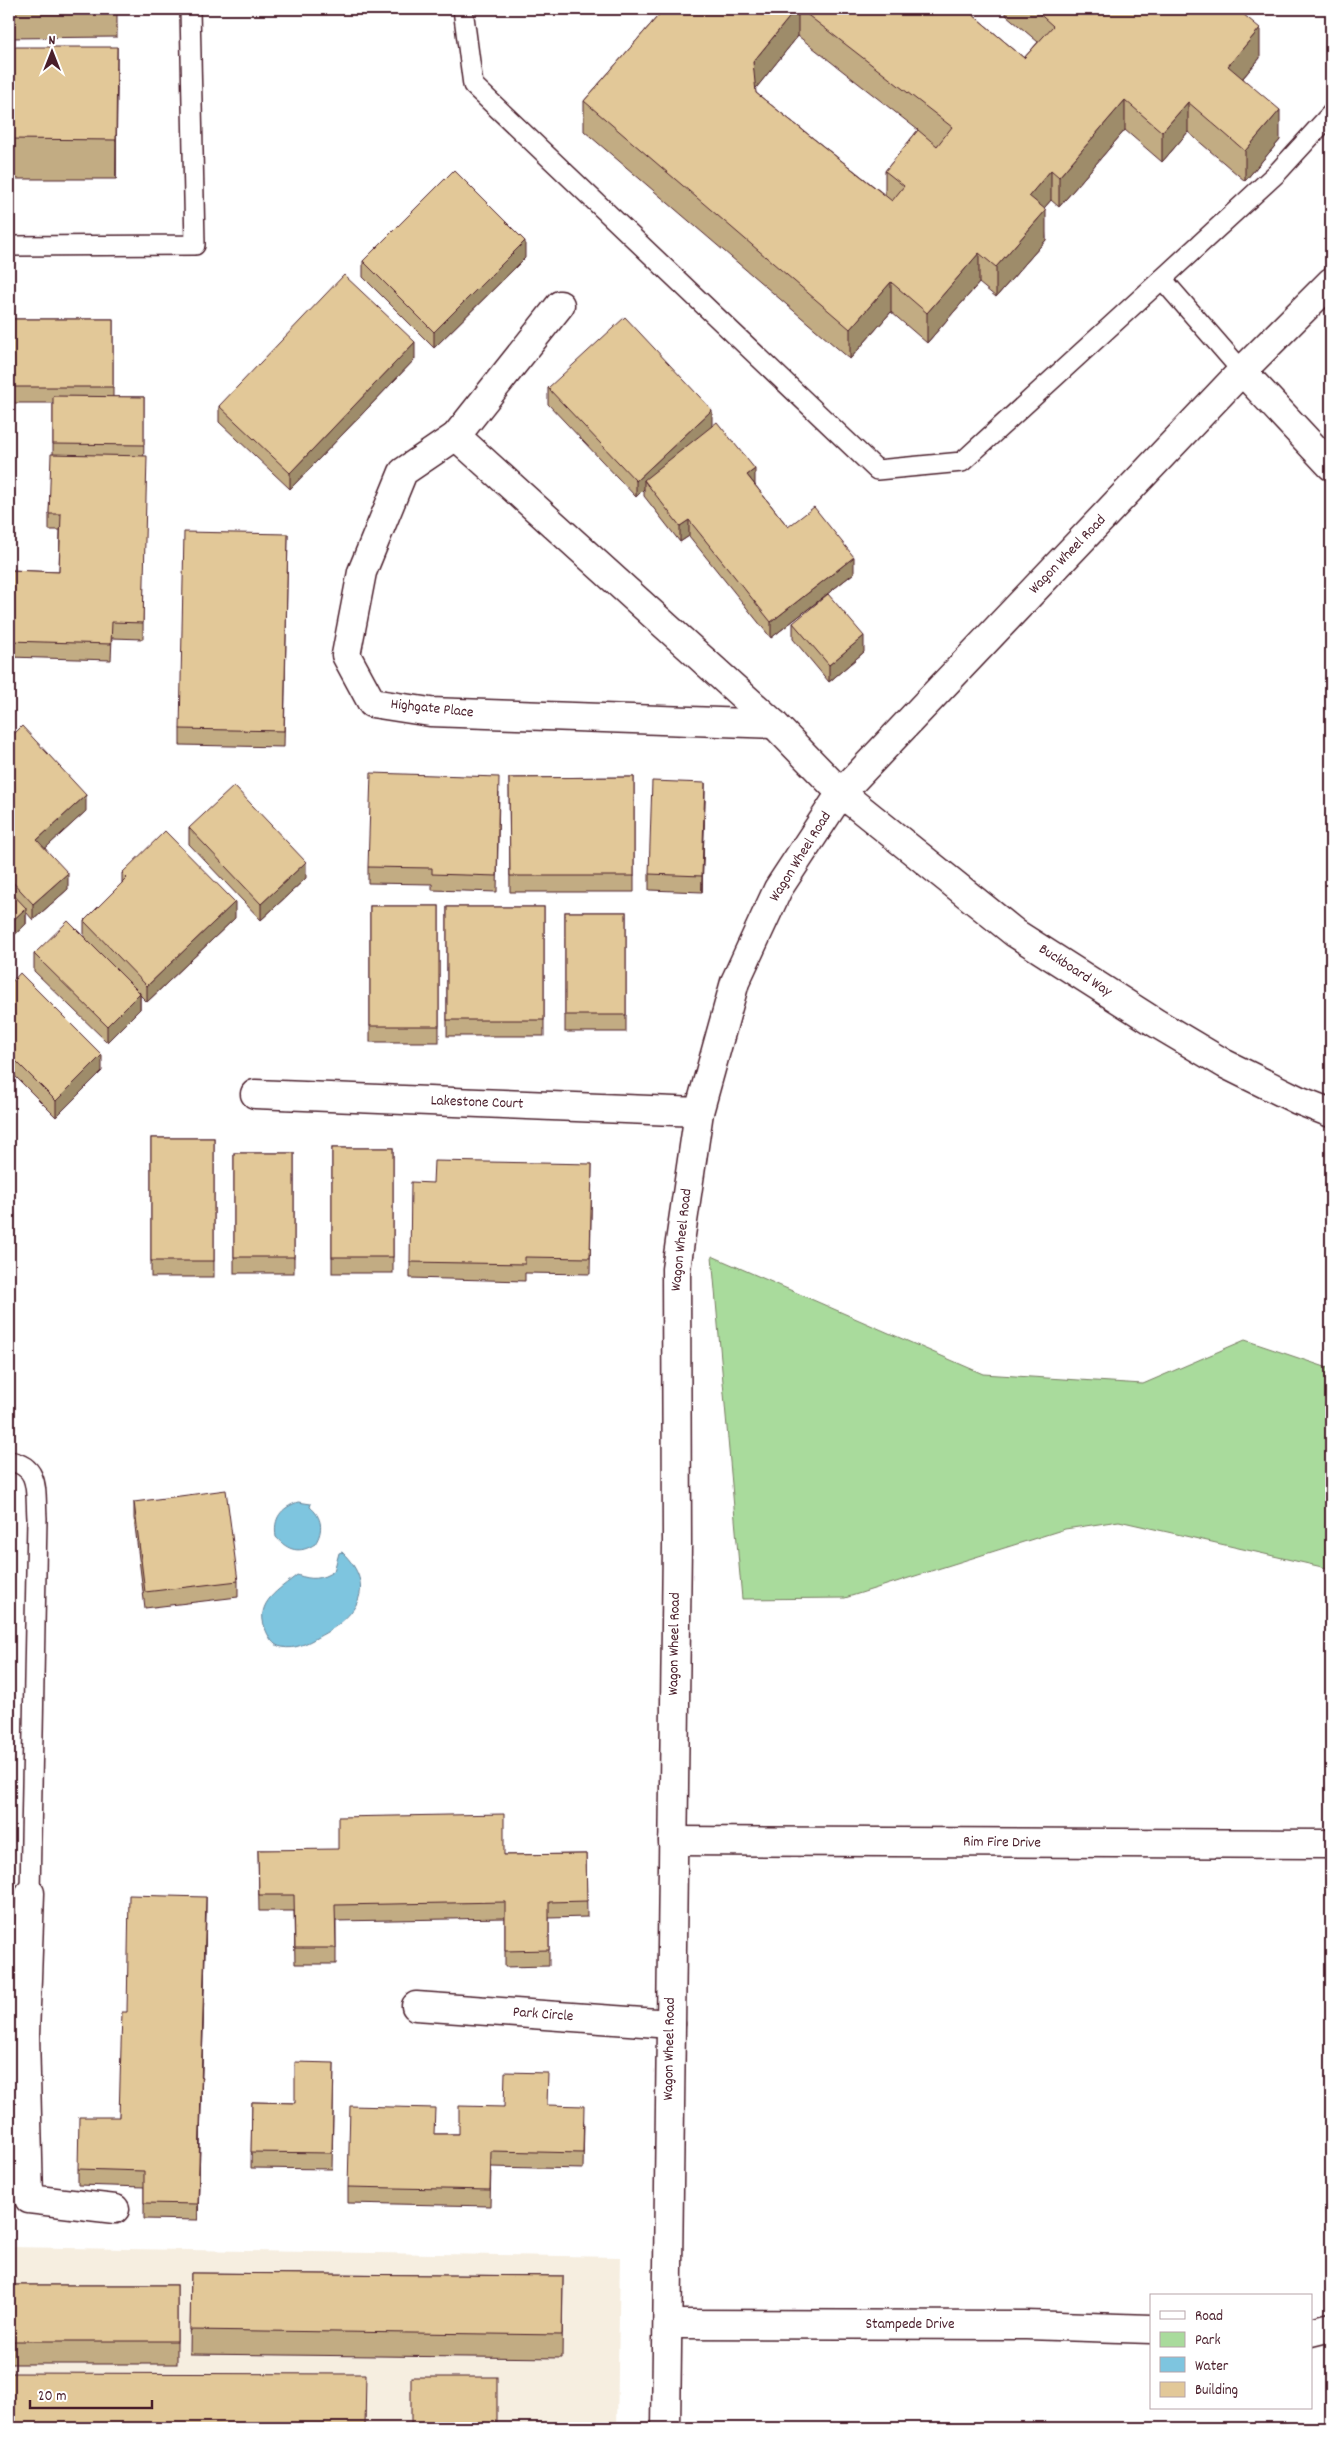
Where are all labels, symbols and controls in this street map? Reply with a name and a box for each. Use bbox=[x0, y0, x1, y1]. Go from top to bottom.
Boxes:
north arrow bbox=[28, 28, 78, 78]
text: N bbox=[49, 31, 56, 51]
street label: Wagon Wheel Road bbox=[1024, 510, 1112, 600]
street label: Highgate Place bbox=[390, 694, 475, 724]
street label: Wagon Wheel Road bbox=[764, 807, 838, 907]
street label: Buckboard Way bbox=[1034, 939, 1117, 1004]
street label: Lakestone Court bbox=[430, 1090, 524, 1116]
street label: Wagon Wheel Road bbox=[666, 1188, 698, 1292]
street label: Wagon Wheel Road bbox=[663, 1592, 687, 1696]
street label: Rim Fire Drive bbox=[963, 1831, 1041, 1855]
street label: Wagon Wheel Road bbox=[658, 1997, 682, 2101]
street label: Park Circle bbox=[512, 2002, 575, 2028]
legend bbox=[1150, 2294, 1312, 2410]
text: Road bbox=[1195, 2306, 1223, 2328]
street label: Stampede Drive bbox=[866, 2314, 955, 2336]
text: Park bbox=[1195, 2330, 1221, 2352]
text: Water bbox=[1195, 2356, 1229, 2378]
scale bar bbox=[30, 2377, 152, 2409]
text: Building bbox=[1195, 2380, 1238, 2402]
text: 20 m bbox=[38, 2386, 66, 2408]

